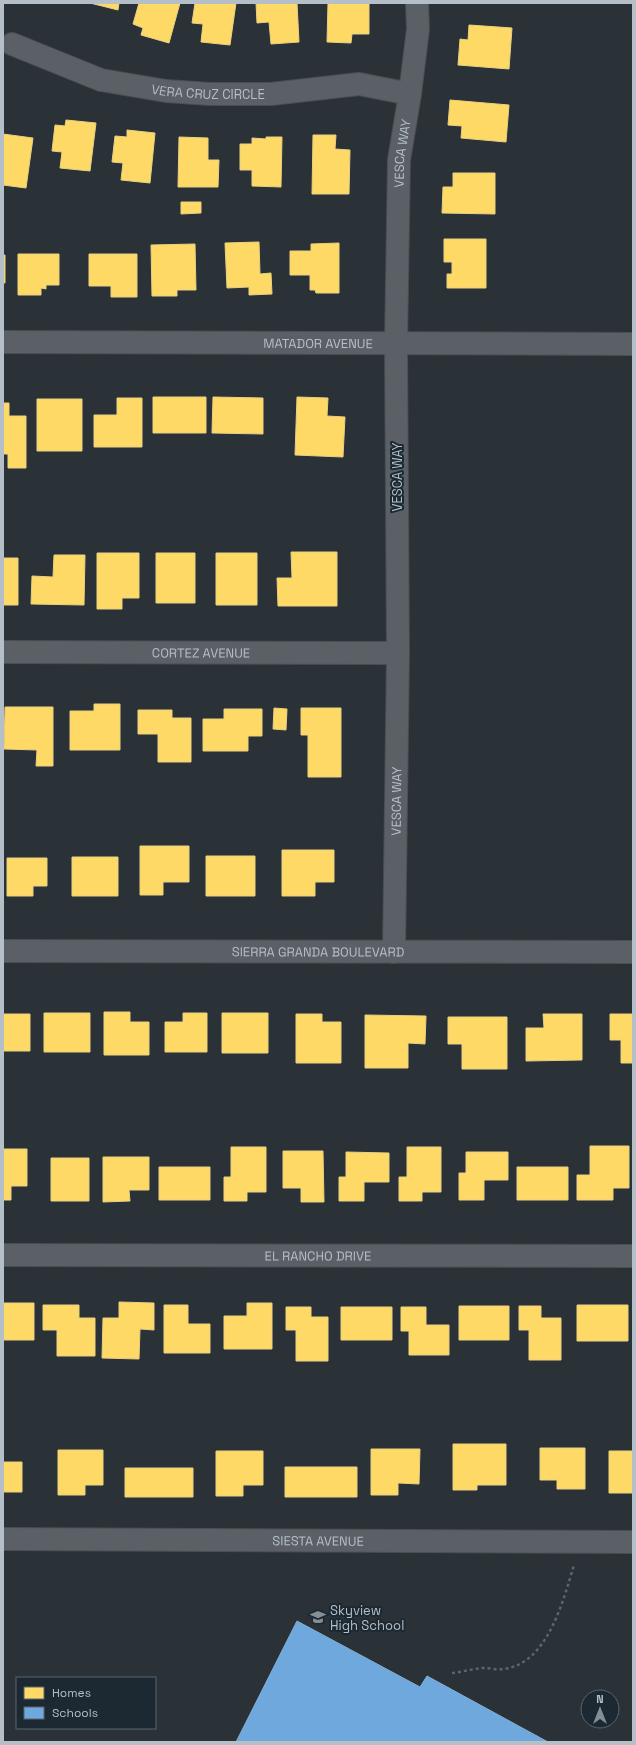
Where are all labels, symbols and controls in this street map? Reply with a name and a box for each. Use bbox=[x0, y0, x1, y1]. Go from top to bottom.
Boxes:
street label: VERA CRUZ CIRCLE bbox=[150, 81, 265, 103]
street label: VESCA WAY bbox=[391, 118, 415, 188]
street label: MATADOR AVENUE bbox=[263, 335, 373, 352]
street label: VESCA WAY bbox=[389, 442, 406, 512]
street label: CORTEZ AVENUE bbox=[152, 644, 250, 662]
street label: VESCA WAY bbox=[388, 766, 405, 836]
street label: SIERRA GRANDA BOULEVARD bbox=[232, 943, 404, 961]
street label: EL RANCHO DRIVE bbox=[265, 1247, 371, 1265]
street label: SIESTA AVENUE bbox=[272, 1532, 364, 1550]
place label: Skyview High School bbox=[330, 1602, 404, 1634]
school or university icon: Skyview High School bbox=[309, 1608, 327, 1626]
legend bbox=[16, 1677, 156, 1729]
text: Homes bbox=[52, 1685, 91, 1701]
north arrow bbox=[580, 1689, 620, 1729]
text: N bbox=[596, 1692, 604, 1706]
text: Schools bbox=[52, 1705, 98, 1721]

